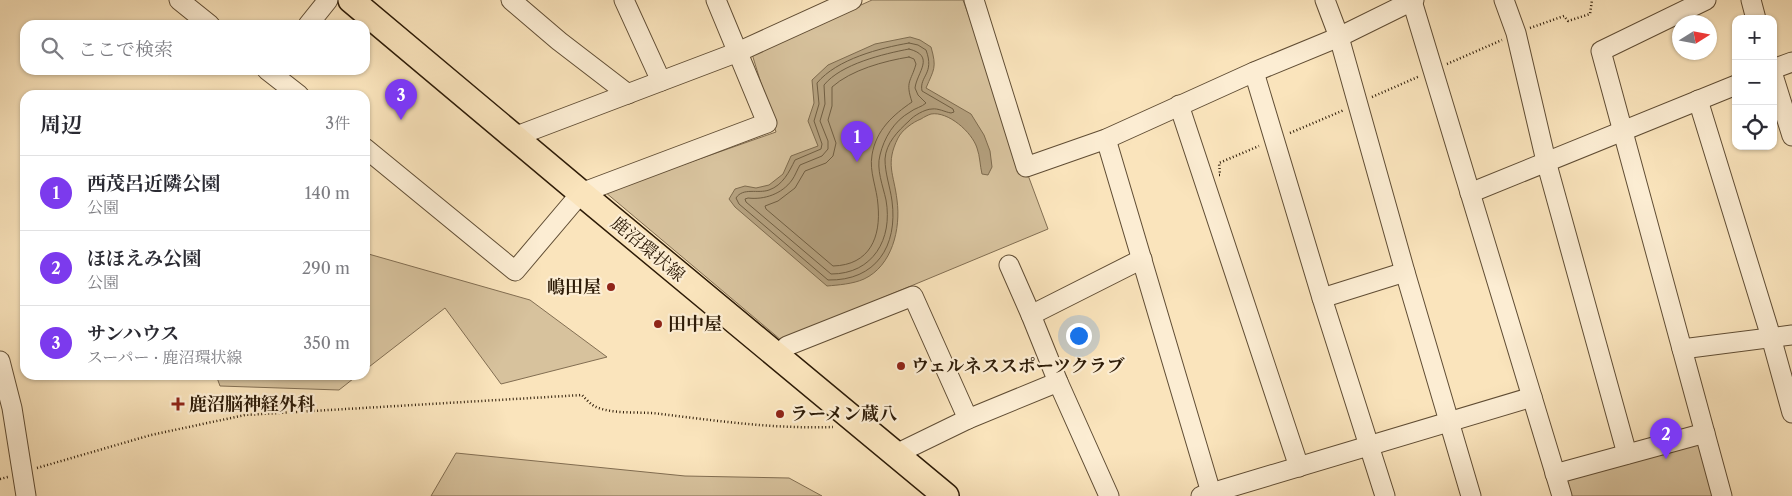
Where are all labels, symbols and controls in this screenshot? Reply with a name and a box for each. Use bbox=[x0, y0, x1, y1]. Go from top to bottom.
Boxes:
north arrow bbox=[1672, 15, 1717, 60]
map controls bbox=[1732, 15, 1777, 150]
button: + bbox=[1732, 15, 1777, 60]
search box bbox=[20, 20, 370, 75]
icon: search bbox=[38, 34, 66, 62]
text: ここで検索 bbox=[78, 38, 173, 61]
button: − bbox=[1732, 60, 1777, 105]
pin: 3 bbox=[385, 79, 417, 120]
button: locate bbox=[1732, 105, 1777, 150]
text: 周辺 bbox=[40, 112, 82, 137]
text: 3件 bbox=[325, 113, 350, 133]
pin: 1 bbox=[841, 121, 873, 162]
text: 西茂呂近隣公園 bbox=[87, 172, 220, 195]
text: 1 bbox=[52, 183, 60, 203]
text: 140 m bbox=[305, 183, 350, 203]
text: 公園 bbox=[87, 197, 119, 217]
street label: 鹿沼環状線 bbox=[606, 212, 690, 286]
text: ほほえみ公園 bbox=[87, 247, 201, 270]
text: 2 bbox=[51, 258, 61, 278]
text: 290 m bbox=[302, 258, 350, 278]
text: 公園 bbox=[87, 272, 119, 292]
place label: 嶋田屋 bbox=[547, 276, 601, 298]
marker: 嶋田屋 bbox=[605, 281, 617, 293]
place label: 田中屋 bbox=[668, 313, 722, 335]
marker: 田中屋 bbox=[652, 318, 664, 330]
text: サンハウス bbox=[87, 322, 179, 345]
your location bbox=[1066, 323, 1092, 349]
text: 3 bbox=[51, 333, 61, 353]
text: 350 m bbox=[303, 333, 350, 353]
text: スーパー · 鹿沼環状線 bbox=[87, 347, 242, 367]
place label: ウェルネススポーツクラブ bbox=[911, 355, 1125, 377]
marker: ウェルネススポーツクラブ bbox=[895, 360, 907, 372]
place label: 鹿沼脳神経外科 bbox=[189, 393, 315, 415]
marker: 鹿沼脳神経外科 bbox=[171, 397, 185, 411]
place label: ラーメン蔵八 bbox=[790, 403, 897, 425]
marker: ラーメン蔵八 bbox=[774, 408, 786, 420]
pin: 2 bbox=[1650, 418, 1682, 459]

